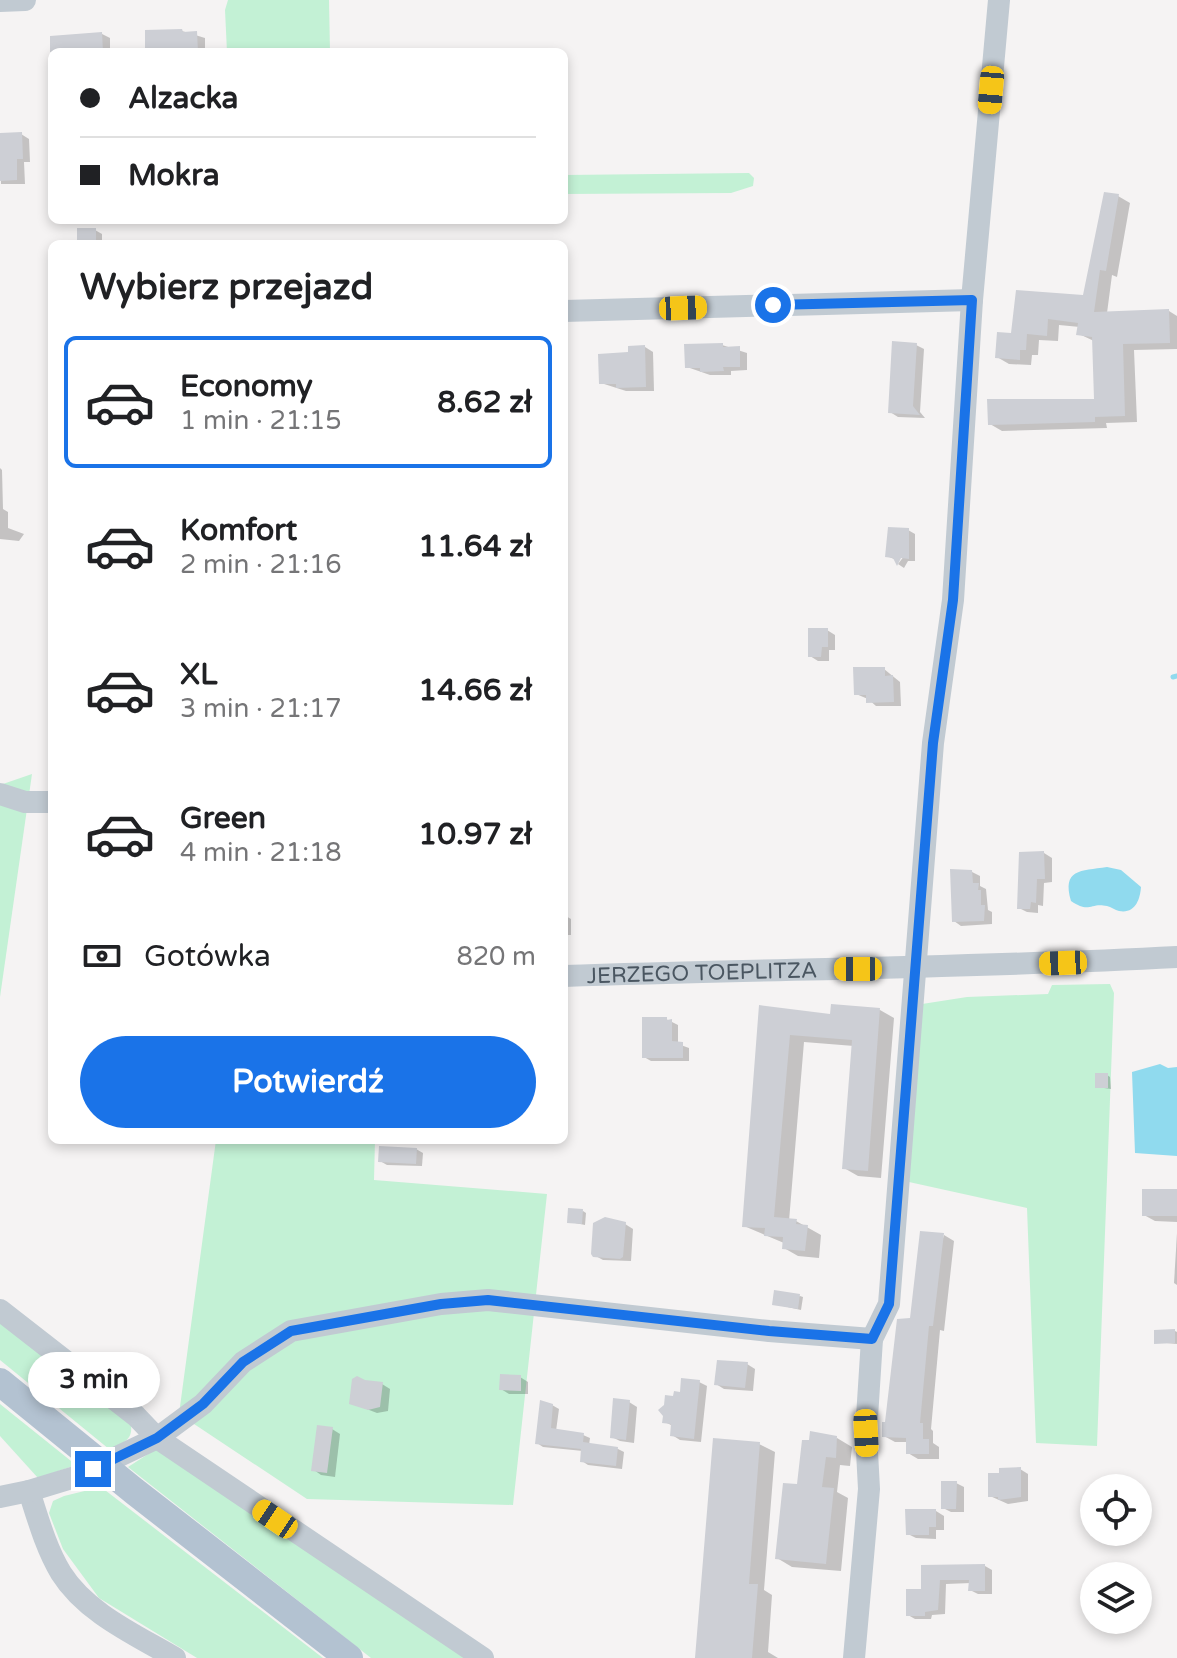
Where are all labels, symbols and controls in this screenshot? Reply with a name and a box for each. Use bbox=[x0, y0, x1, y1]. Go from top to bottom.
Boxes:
car bbox=[977, 65, 1005, 115]
text: Alzacka bbox=[128, 80, 238, 117]
text: Mokra bbox=[128, 157, 220, 194]
text: Wybierz przejazd bbox=[80, 266, 373, 309]
route start bbox=[755, 287, 791, 323]
car bbox=[659, 295, 707, 321]
icon: car bbox=[84, 366, 156, 438]
text: Economy bbox=[180, 368, 313, 405]
text: 8.62 zł bbox=[437, 384, 532, 421]
text: 1 min · 21:15 bbox=[180, 405, 342, 436]
icon: car bbox=[84, 510, 156, 582]
text: Komfort bbox=[180, 512, 297, 549]
text: 11.64 zł bbox=[418, 528, 532, 565]
text: 2 min · 21:16 bbox=[180, 549, 342, 580]
icon: car bbox=[84, 654, 156, 726]
text: XL bbox=[180, 656, 217, 693]
text: 14.66 zł bbox=[418, 672, 532, 709]
text: 3 min · 21:17 bbox=[180, 693, 342, 724]
icon: car bbox=[84, 798, 156, 870]
text: Green bbox=[180, 800, 266, 837]
text: 10.97 zł bbox=[418, 816, 532, 853]
text: 4 min · 21:18 bbox=[180, 837, 342, 868]
icon: cash bbox=[80, 934, 124, 978]
text: Gotówka bbox=[144, 938, 271, 975]
text: 820 m bbox=[456, 941, 536, 972]
car bbox=[1039, 950, 1087, 976]
street label: JERZEGO TOEPLITZA bbox=[586, 957, 818, 989]
car bbox=[834, 957, 882, 981]
button: Potwierdź bbox=[80, 1036, 536, 1128]
callout: 3 min bbox=[27, 1353, 159, 1409]
text: 3 min bbox=[59, 1364, 129, 1395]
car bbox=[853, 1408, 879, 1458]
route end bbox=[75, 1451, 111, 1487]
map controls bbox=[1080, 1474, 1152, 1634]
button: locate bbox=[1080, 1474, 1152, 1546]
car bbox=[248, 1496, 302, 1542]
button: layers bbox=[1080, 1562, 1152, 1634]

